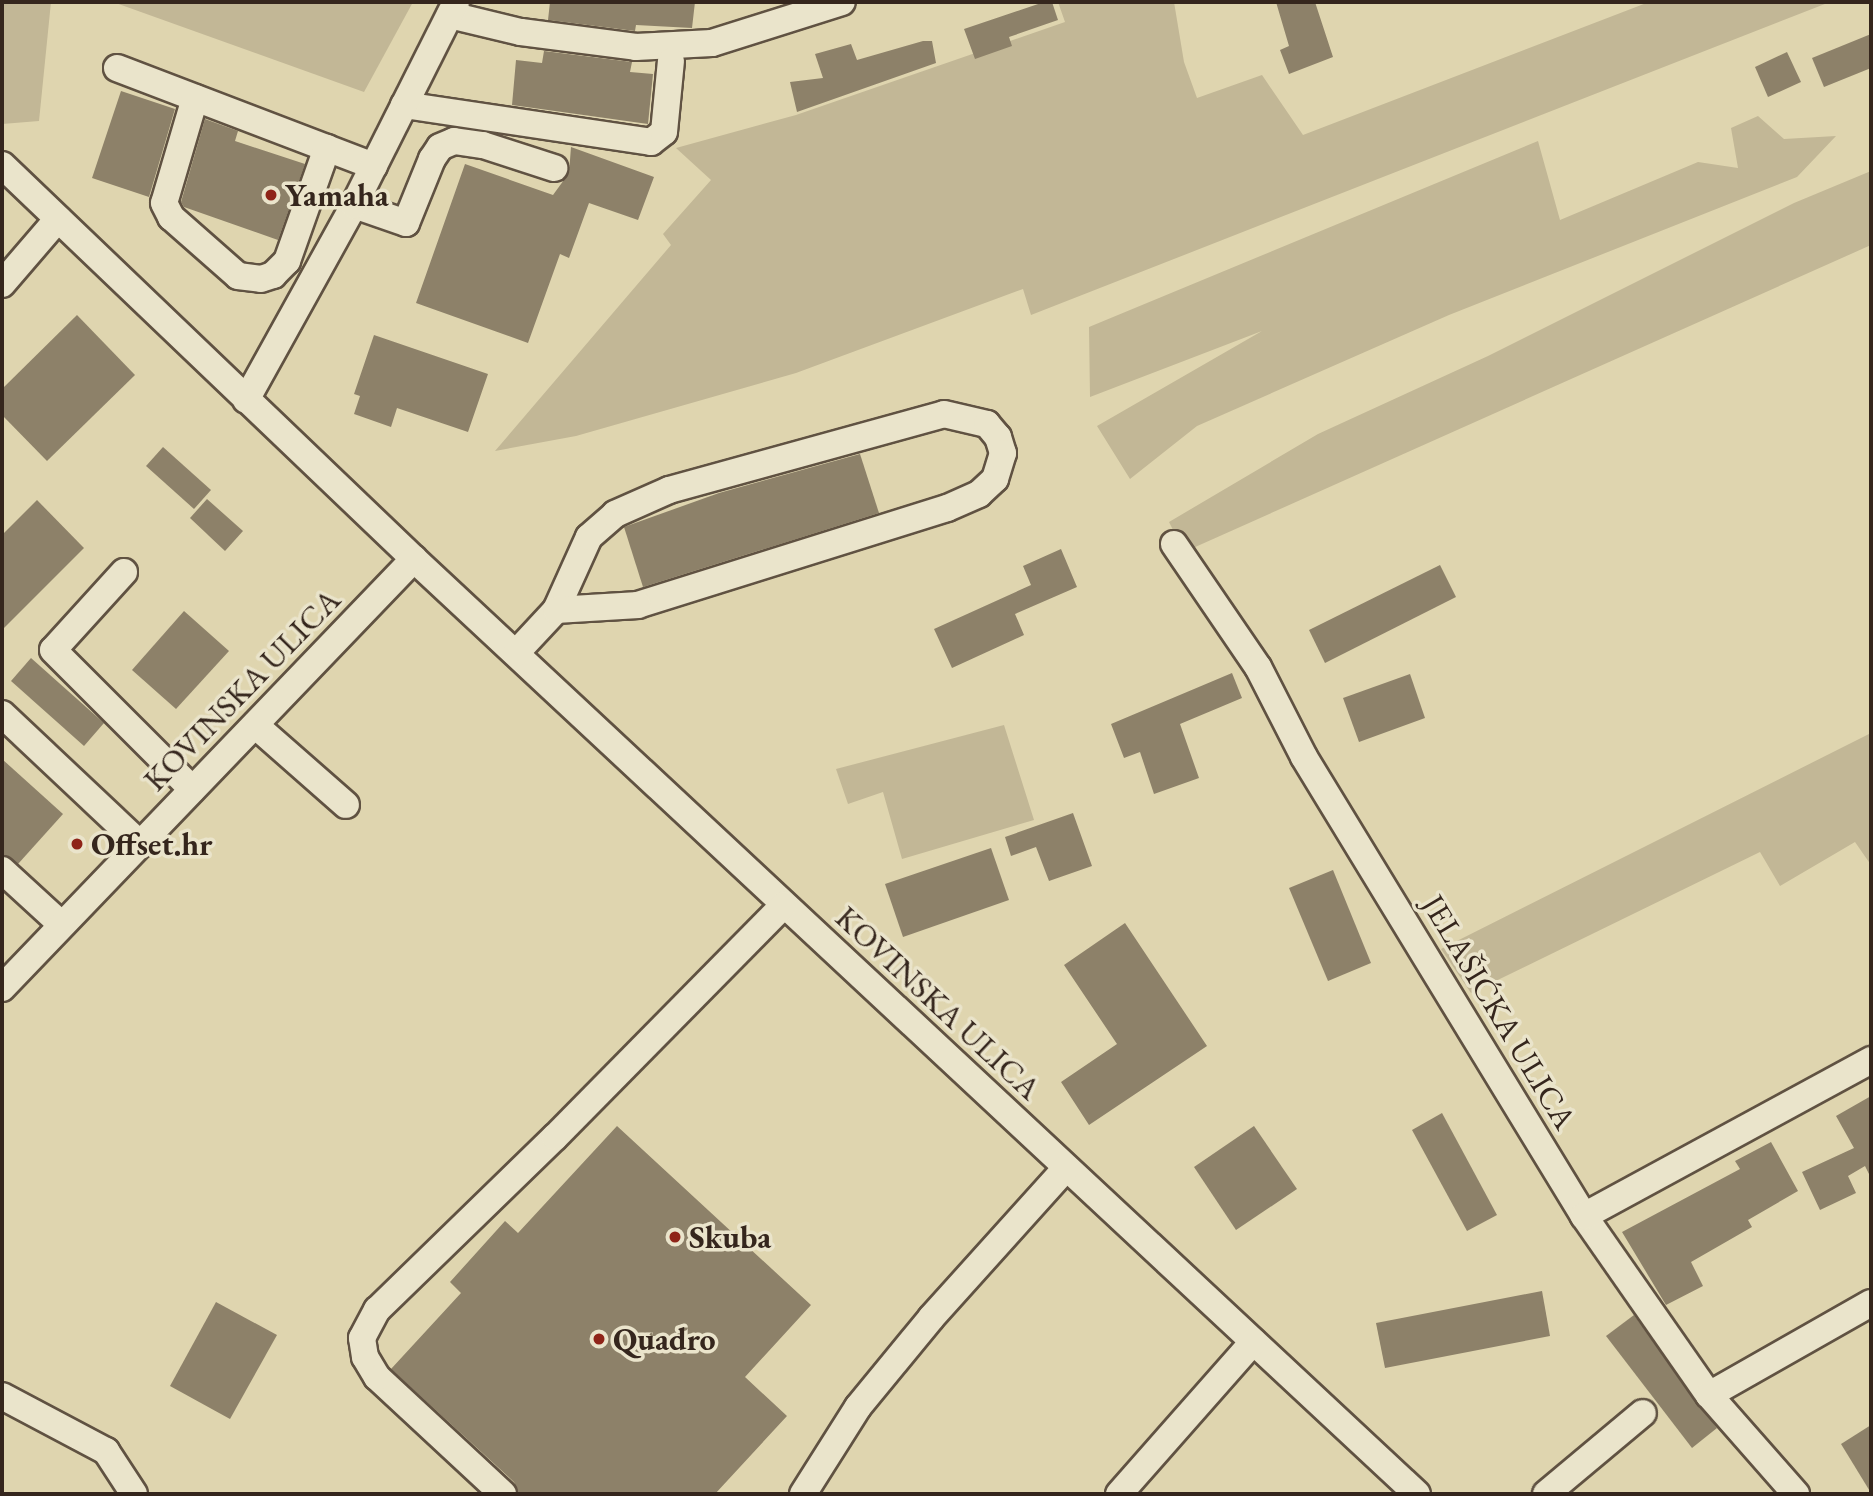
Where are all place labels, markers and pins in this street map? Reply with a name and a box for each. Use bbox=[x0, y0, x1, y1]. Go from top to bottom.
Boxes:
place label: Yamaha bbox=[285, 176, 389, 214]
marker: Yamaha bbox=[263, 187, 279, 203]
place label: Offset.hr bbox=[91, 825, 212, 863]
marker: Offset.hr bbox=[69, 836, 85, 852]
place label: Skuba bbox=[689, 1218, 771, 1256]
marker: Skuba bbox=[667, 1229, 683, 1245]
place label: Quadro bbox=[613, 1320, 716, 1358]
marker: Quadro bbox=[591, 1331, 607, 1347]

